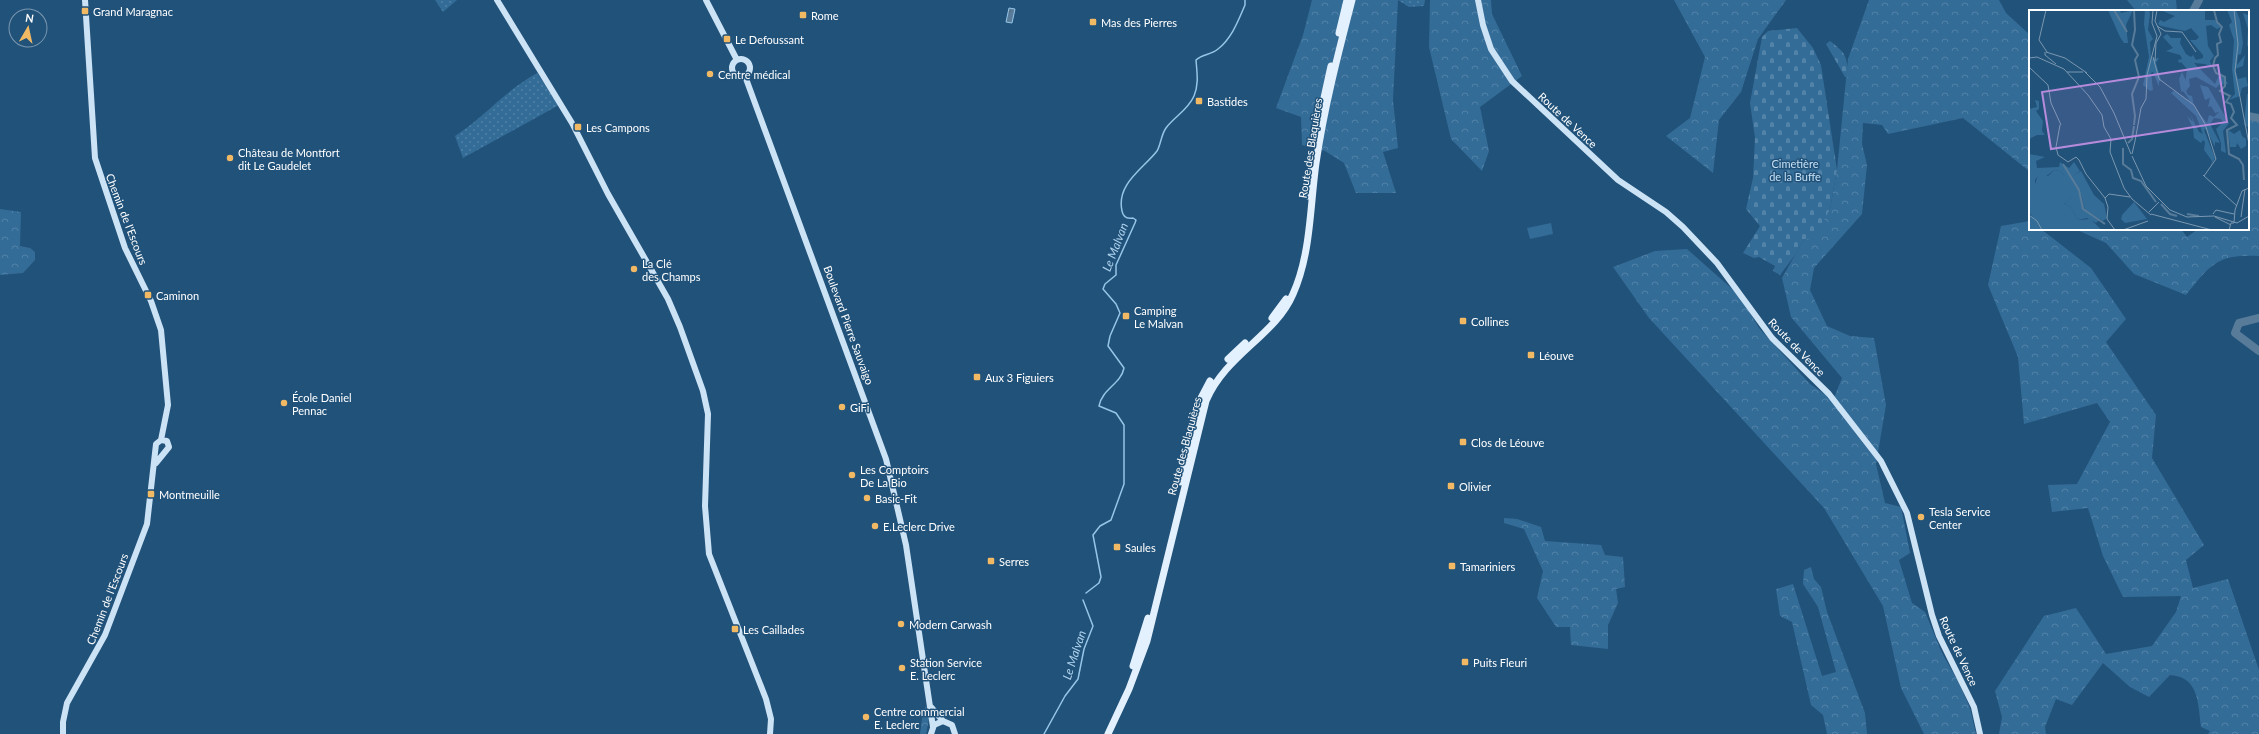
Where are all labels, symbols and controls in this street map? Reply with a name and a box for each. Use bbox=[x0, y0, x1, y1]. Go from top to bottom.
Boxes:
place label: Grand Maragnac bbox=[93, 5, 173, 18]
marker: Grand Maragnac bbox=[80, 6, 90, 16]
north arrow bbox=[8, 8, 48, 48]
place label: Rome bbox=[811, 9, 839, 22]
marker: Rome bbox=[798, 10, 808, 20]
inset map bbox=[2029, 10, 2249, 230]
text: N bbox=[24, 11, 35, 25]
place label: Mas des Pierres bbox=[1101, 16, 1177, 29]
marker: Mas des Pierres bbox=[1088, 17, 1098, 27]
place label: Le Defoussant bbox=[735, 33, 804, 46]
marker: Le Defoussant bbox=[722, 34, 732, 44]
place label: Centre médical bbox=[718, 68, 790, 81]
marker: Centre médical bbox=[705, 69, 715, 79]
street label: Route de Vence bbox=[1536, 90, 1600, 151]
place label: Bastides bbox=[1207, 95, 1248, 108]
marker: Bastides bbox=[1194, 96, 1204, 106]
street label: Route des Blaquières bbox=[1296, 97, 1324, 199]
place label: Les Campons bbox=[586, 121, 650, 134]
marker: Les Campons bbox=[573, 122, 583, 132]
place label: Château de Montfort dit Le Gaudelet bbox=[238, 146, 340, 172]
marker: Château de Montfort dit Le Gaudelet bbox=[225, 153, 235, 163]
park label: Cimetière de la Buffe bbox=[1769, 157, 1821, 183]
street label: Chemin de l'Escours bbox=[104, 171, 151, 267]
water label: Le Malvan bbox=[1099, 221, 1131, 273]
place label: La Clé des Champs bbox=[642, 257, 701, 283]
marker: La Clé des Champs bbox=[629, 264, 639, 274]
street label: Boulevard Pierre Sauvaigo bbox=[821, 264, 877, 386]
place label: Caminon bbox=[156, 289, 199, 302]
marker: Caminon bbox=[143, 290, 153, 300]
place label: Camping Le Malvan bbox=[1134, 304, 1183, 330]
marker: Camping Le Malvan bbox=[1121, 311, 1131, 321]
place label: Collines bbox=[1471, 315, 1509, 328]
street label: Route de Vence bbox=[1766, 315, 1828, 379]
marker: Collines bbox=[1458, 316, 1468, 326]
place label: Léouve bbox=[1539, 349, 1574, 362]
marker: Léouve bbox=[1526, 350, 1536, 360]
place label: Aux 3 Figuiers bbox=[985, 371, 1054, 384]
marker: Aux 3 Figuiers bbox=[972, 372, 982, 382]
place label: École Daniel Pennac bbox=[292, 391, 352, 417]
street label: Route des Blaquières bbox=[1165, 395, 1203, 497]
marker: École Daniel Pennac bbox=[279, 398, 289, 408]
place label: GiFi bbox=[850, 401, 870, 414]
marker: GiFi bbox=[837, 402, 847, 412]
place label: Clos de Léouve bbox=[1471, 436, 1544, 449]
marker: Clos de Léouve bbox=[1458, 437, 1468, 447]
place label: Les Comptoirs De La Bio bbox=[860, 463, 929, 489]
marker: Les Comptoirs De La Bio bbox=[847, 470, 857, 480]
place label: Olivier bbox=[1459, 480, 1491, 493]
marker: Olivier bbox=[1446, 481, 1456, 491]
place label: Montmeuille bbox=[159, 488, 220, 501]
marker: Montmeuille bbox=[146, 489, 156, 499]
place label: Basic-Fit bbox=[875, 492, 917, 505]
marker: Basic-Fit bbox=[862, 493, 872, 503]
place label: Tesla Service Center bbox=[1929, 505, 1991, 531]
marker: Tesla Service Center bbox=[1916, 512, 1926, 522]
place label: E.Leclerc Drive bbox=[883, 520, 955, 533]
marker: E.Leclerc Drive bbox=[870, 521, 880, 531]
place label: Saules bbox=[1125, 541, 1156, 554]
marker: Saules bbox=[1112, 542, 1122, 552]
street label: Chemin de l'Escours bbox=[84, 551, 131, 647]
place label: Serres bbox=[999, 555, 1029, 568]
marker: Serres bbox=[986, 556, 996, 566]
place label: Tamariniers bbox=[1460, 560, 1515, 573]
marker: Tamariniers bbox=[1447, 561, 1457, 571]
street label: Route de Vence bbox=[1937, 614, 1981, 688]
place label: Modern Carwash bbox=[909, 618, 992, 631]
marker: Modern Carwash bbox=[896, 619, 906, 629]
place label: Les Caillades bbox=[743, 623, 805, 636]
marker: Les Caillades bbox=[730, 624, 740, 634]
water label: Le Malvan bbox=[1059, 629, 1089, 681]
place label: Station Service E. Leclerc bbox=[910, 656, 982, 682]
place label: Puits Fleuri bbox=[1473, 656, 1528, 669]
marker: Puits Fleuri bbox=[1460, 657, 1470, 667]
marker: Station Service E. Leclerc bbox=[897, 663, 907, 673]
place label: Centre commercial E. Leclerc bbox=[874, 705, 964, 731]
marker: Centre commercial E. Leclerc bbox=[861, 712, 871, 722]

